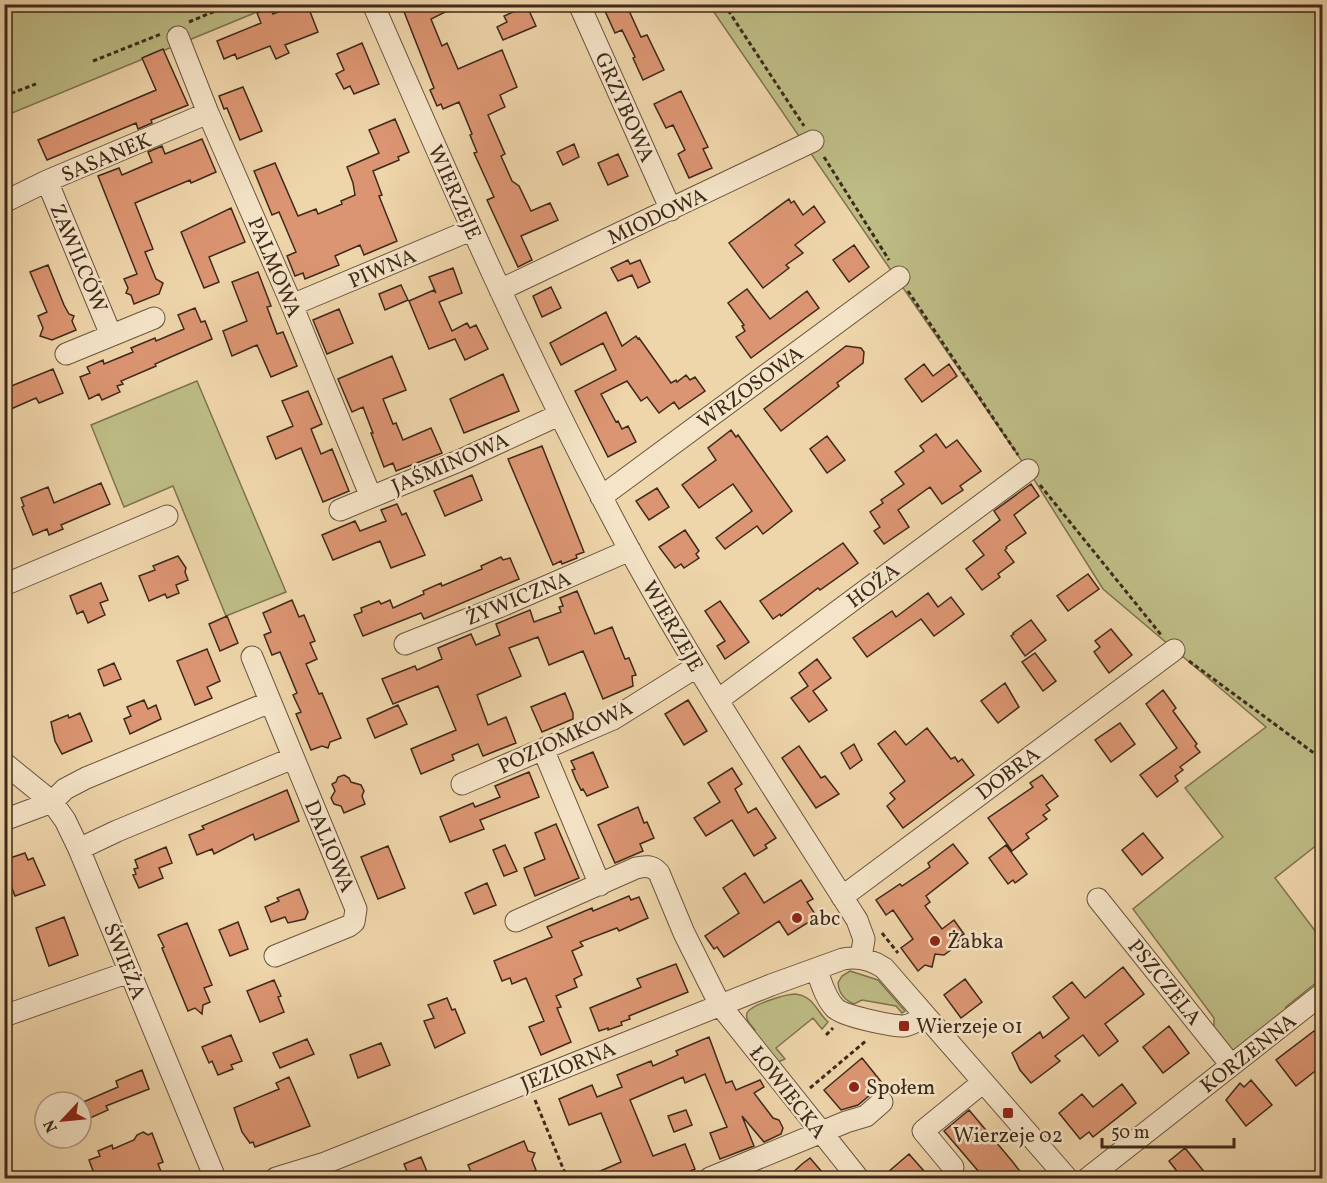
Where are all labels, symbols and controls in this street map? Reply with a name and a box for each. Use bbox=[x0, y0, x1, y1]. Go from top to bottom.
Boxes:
street label: GRZYBOWA bbox=[586, 48, 661, 167]
street label: SASANEK bbox=[57, 126, 156, 190]
street label: WIERZEJE bbox=[420, 141, 487, 245]
street label: MIODOWA bbox=[603, 182, 712, 253]
street label: ZAWILCÓW bbox=[42, 200, 114, 317]
street label: PALMOWA bbox=[240, 213, 308, 322]
street label: PIWNA bbox=[344, 242, 421, 297]
street label: WRZOSOWA bbox=[692, 340, 810, 437]
street label: JAŚMINOWA bbox=[388, 427, 514, 502]
street label: HOŻA bbox=[842, 557, 906, 616]
street label: ŻYWICZNA bbox=[462, 565, 576, 634]
street label: WIERZEJE bbox=[634, 576, 709, 678]
street label: POZIOMKOWA bbox=[494, 694, 638, 782]
street label: DOBRA bbox=[971, 741, 1047, 808]
street label: DALIOWA bbox=[296, 796, 361, 897]
place label: abc bbox=[809, 905, 840, 934]
marker: abc bbox=[790, 911, 804, 925]
street label: ŚWIEŻA bbox=[95, 919, 152, 1004]
place label: Żabka bbox=[947, 928, 1004, 957]
marker: Żabka bbox=[928, 934, 942, 948]
street label: PSZCZELA bbox=[1120, 934, 1208, 1032]
street label: KORZENNA bbox=[1195, 1007, 1303, 1101]
place label: Wierzeje 01 bbox=[916, 1013, 1023, 1042]
marker: Wierzeje 01 bbox=[897, 1019, 911, 1033]
street label: JEZIORNA bbox=[517, 1035, 620, 1100]
street label: ŁOWIECKA bbox=[741, 1040, 832, 1146]
place label: Społem bbox=[866, 1074, 935, 1103]
marker: Społem bbox=[847, 1080, 861, 1094]
north arrow bbox=[33, 1090, 93, 1150]
marker: Wierzeje 02 bbox=[1001, 1106, 1015, 1120]
scale bar bbox=[1102, 1111, 1234, 1149]
text: N bbox=[39, 1115, 64, 1136]
text: 50 m bbox=[1111, 1121, 1150, 1146]
place label: Wierzeje 02 bbox=[953, 1122, 1063, 1151]

